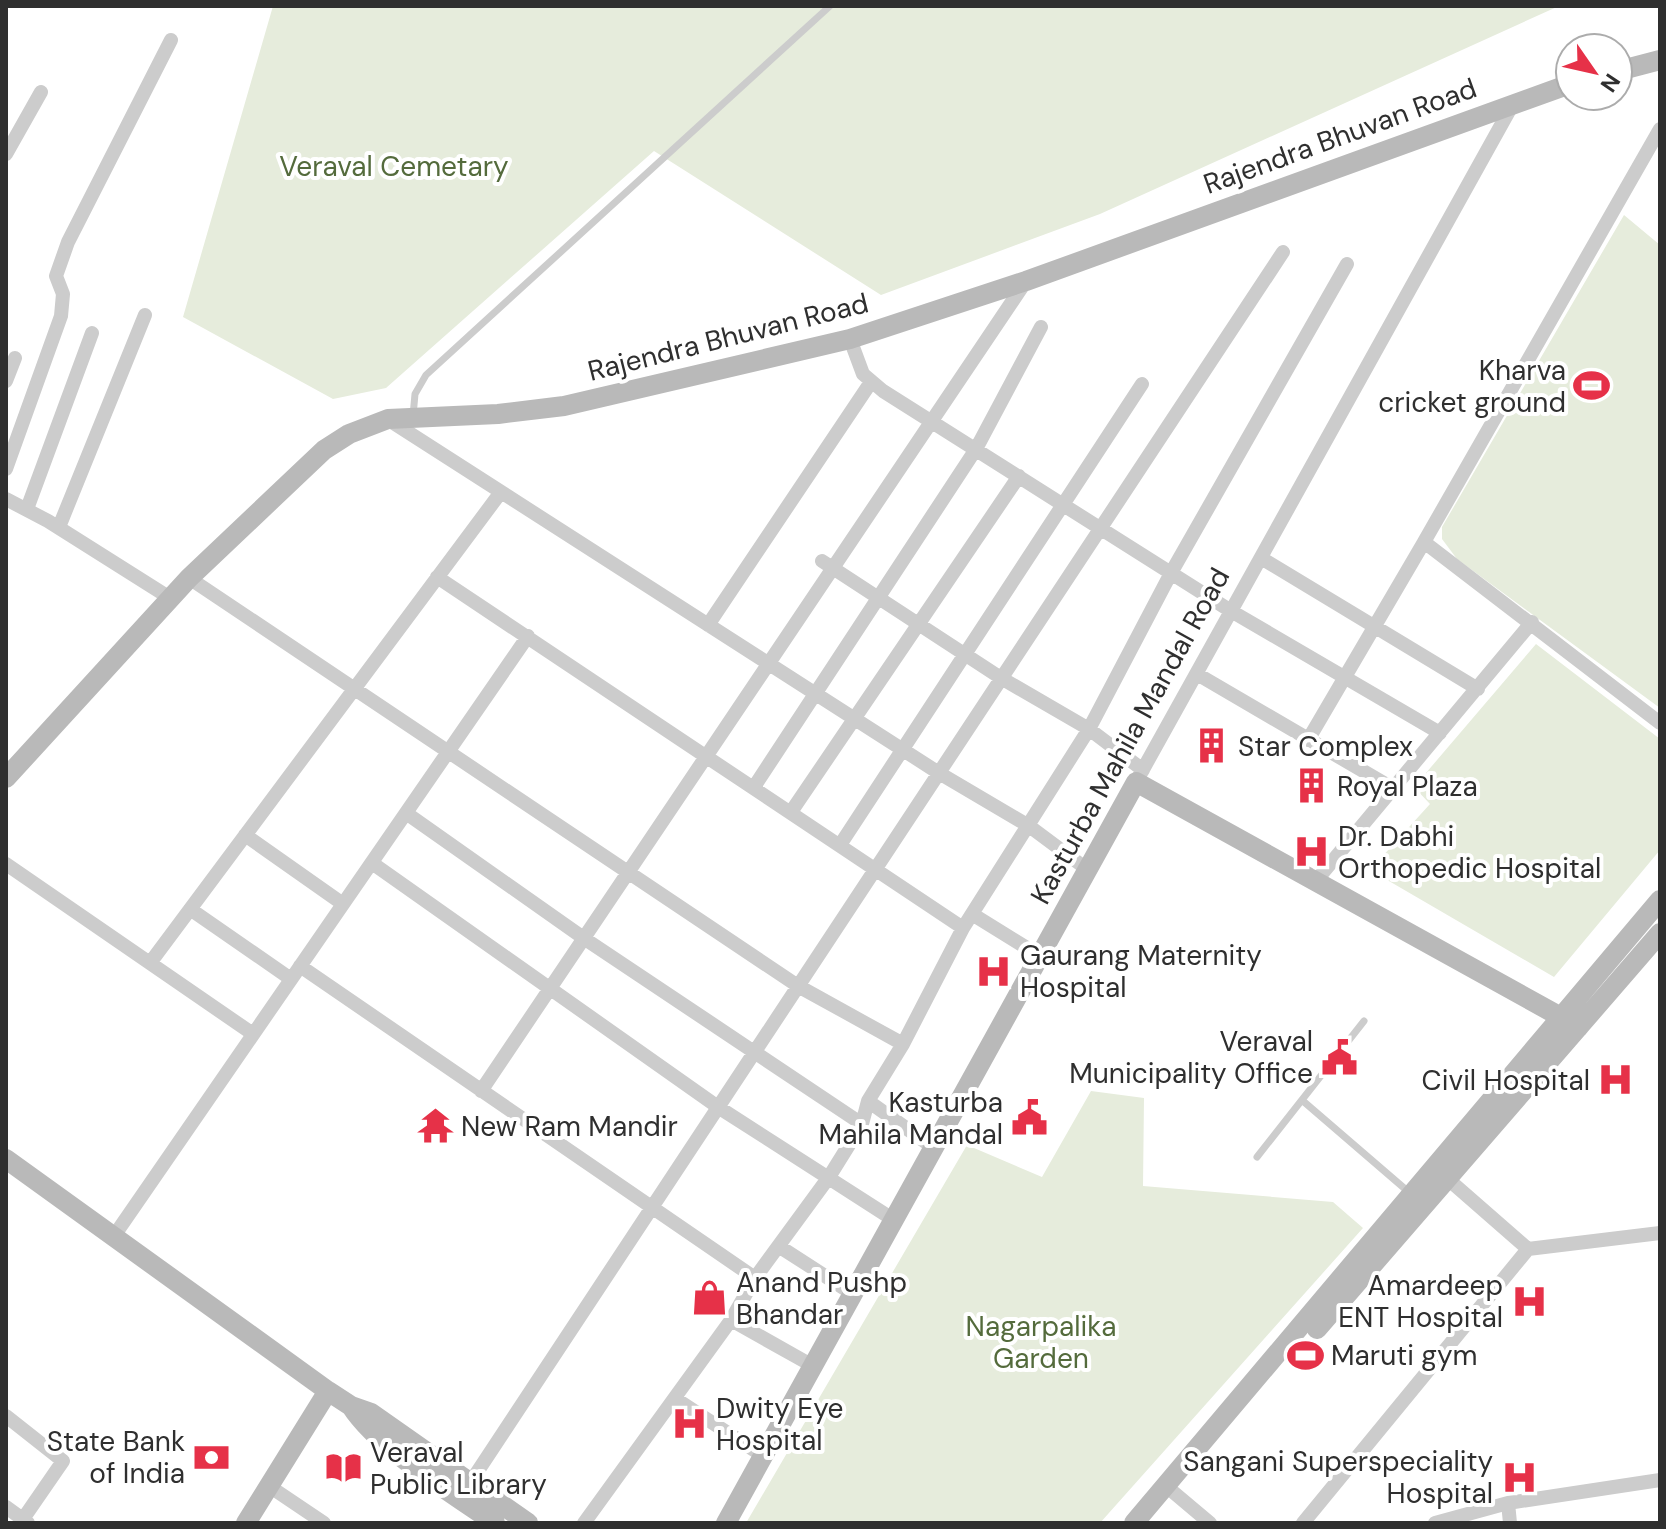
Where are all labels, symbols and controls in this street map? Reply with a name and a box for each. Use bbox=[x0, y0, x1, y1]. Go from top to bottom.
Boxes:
north arrow bbox=[1554, 32, 1634, 112]
text: N bbox=[1594, 68, 1627, 98]
street label: Rajendra Bhuvan Road bbox=[1198, 69, 1482, 203]
park label: Veraval Cemetary bbox=[279, 148, 509, 185]
street label: Rajendra Bhuvan Road bbox=[584, 284, 872, 390]
place label: Kharva cricket ground bbox=[1378, 352, 1566, 421]
sports icon: Kharva cricket ground bbox=[1573, 367, 1611, 405]
street label: Kasturba Mahila Mandal Road bbox=[1022, 561, 1238, 911]
building icon: Star Complex bbox=[1193, 727, 1231, 765]
place label: Star Complex bbox=[1238, 728, 1413, 765]
building icon: Royal Plaza bbox=[1292, 767, 1330, 805]
place label: Royal Plaza bbox=[1337, 768, 1478, 805]
place label: Dr. Dabhi Orthopedic Hospital bbox=[1338, 818, 1601, 887]
hospital icon: Dr. Dabhi Orthopedic Hospital bbox=[1293, 833, 1331, 871]
place label: Gaurang Maternity Hospital bbox=[1020, 937, 1262, 1006]
hospital icon: Gaurang Maternity Hospital bbox=[975, 952, 1013, 990]
place label: Veraval Municipality Office bbox=[1069, 1023, 1313, 1092]
public building icon: Veraval Municipality Office bbox=[1320, 1038, 1358, 1076]
hospital icon: Civil Hospital bbox=[1597, 1061, 1635, 1099]
place label: Civil Hospital bbox=[1422, 1062, 1590, 1099]
place label: Kasturba Mahila Mandal bbox=[819, 1084, 1003, 1153]
public building icon: Kasturba Mahila Mandal bbox=[1010, 1099, 1048, 1137]
temple icon: New Ram Mandir bbox=[416, 1107, 454, 1145]
place label: New Ram Mandir bbox=[461, 1108, 678, 1145]
place label: Anand Pushp Bhandar bbox=[736, 1264, 907, 1333]
place label: Amardeep ENT Hospital bbox=[1338, 1267, 1503, 1336]
shop icon: Anand Pushp Bhandar bbox=[691, 1279, 729, 1317]
hospital icon: Amardeep ENT Hospital bbox=[1510, 1282, 1548, 1320]
park label: Nagarpalika Garden bbox=[966, 1308, 1116, 1377]
sports icon: Maruti gym bbox=[1286, 1336, 1324, 1374]
place label: Maruti gym bbox=[1331, 1337, 1477, 1374]
place label: Dwity Eye Hospital bbox=[716, 1390, 843, 1459]
hospital icon: Dwity Eye Hospital bbox=[671, 1405, 709, 1443]
place label: State Bank of India bbox=[47, 1423, 185, 1492]
place label: Veraval Public Library bbox=[370, 1434, 547, 1503]
bank icon: State Bank of India bbox=[192, 1438, 230, 1476]
place label: Sangani Superspeciality Hospital bbox=[1183, 1443, 1493, 1512]
library icon: Veraval Public Library bbox=[325, 1449, 363, 1487]
hospital icon: Sangani Superspeciality Hospital bbox=[1500, 1458, 1538, 1496]

